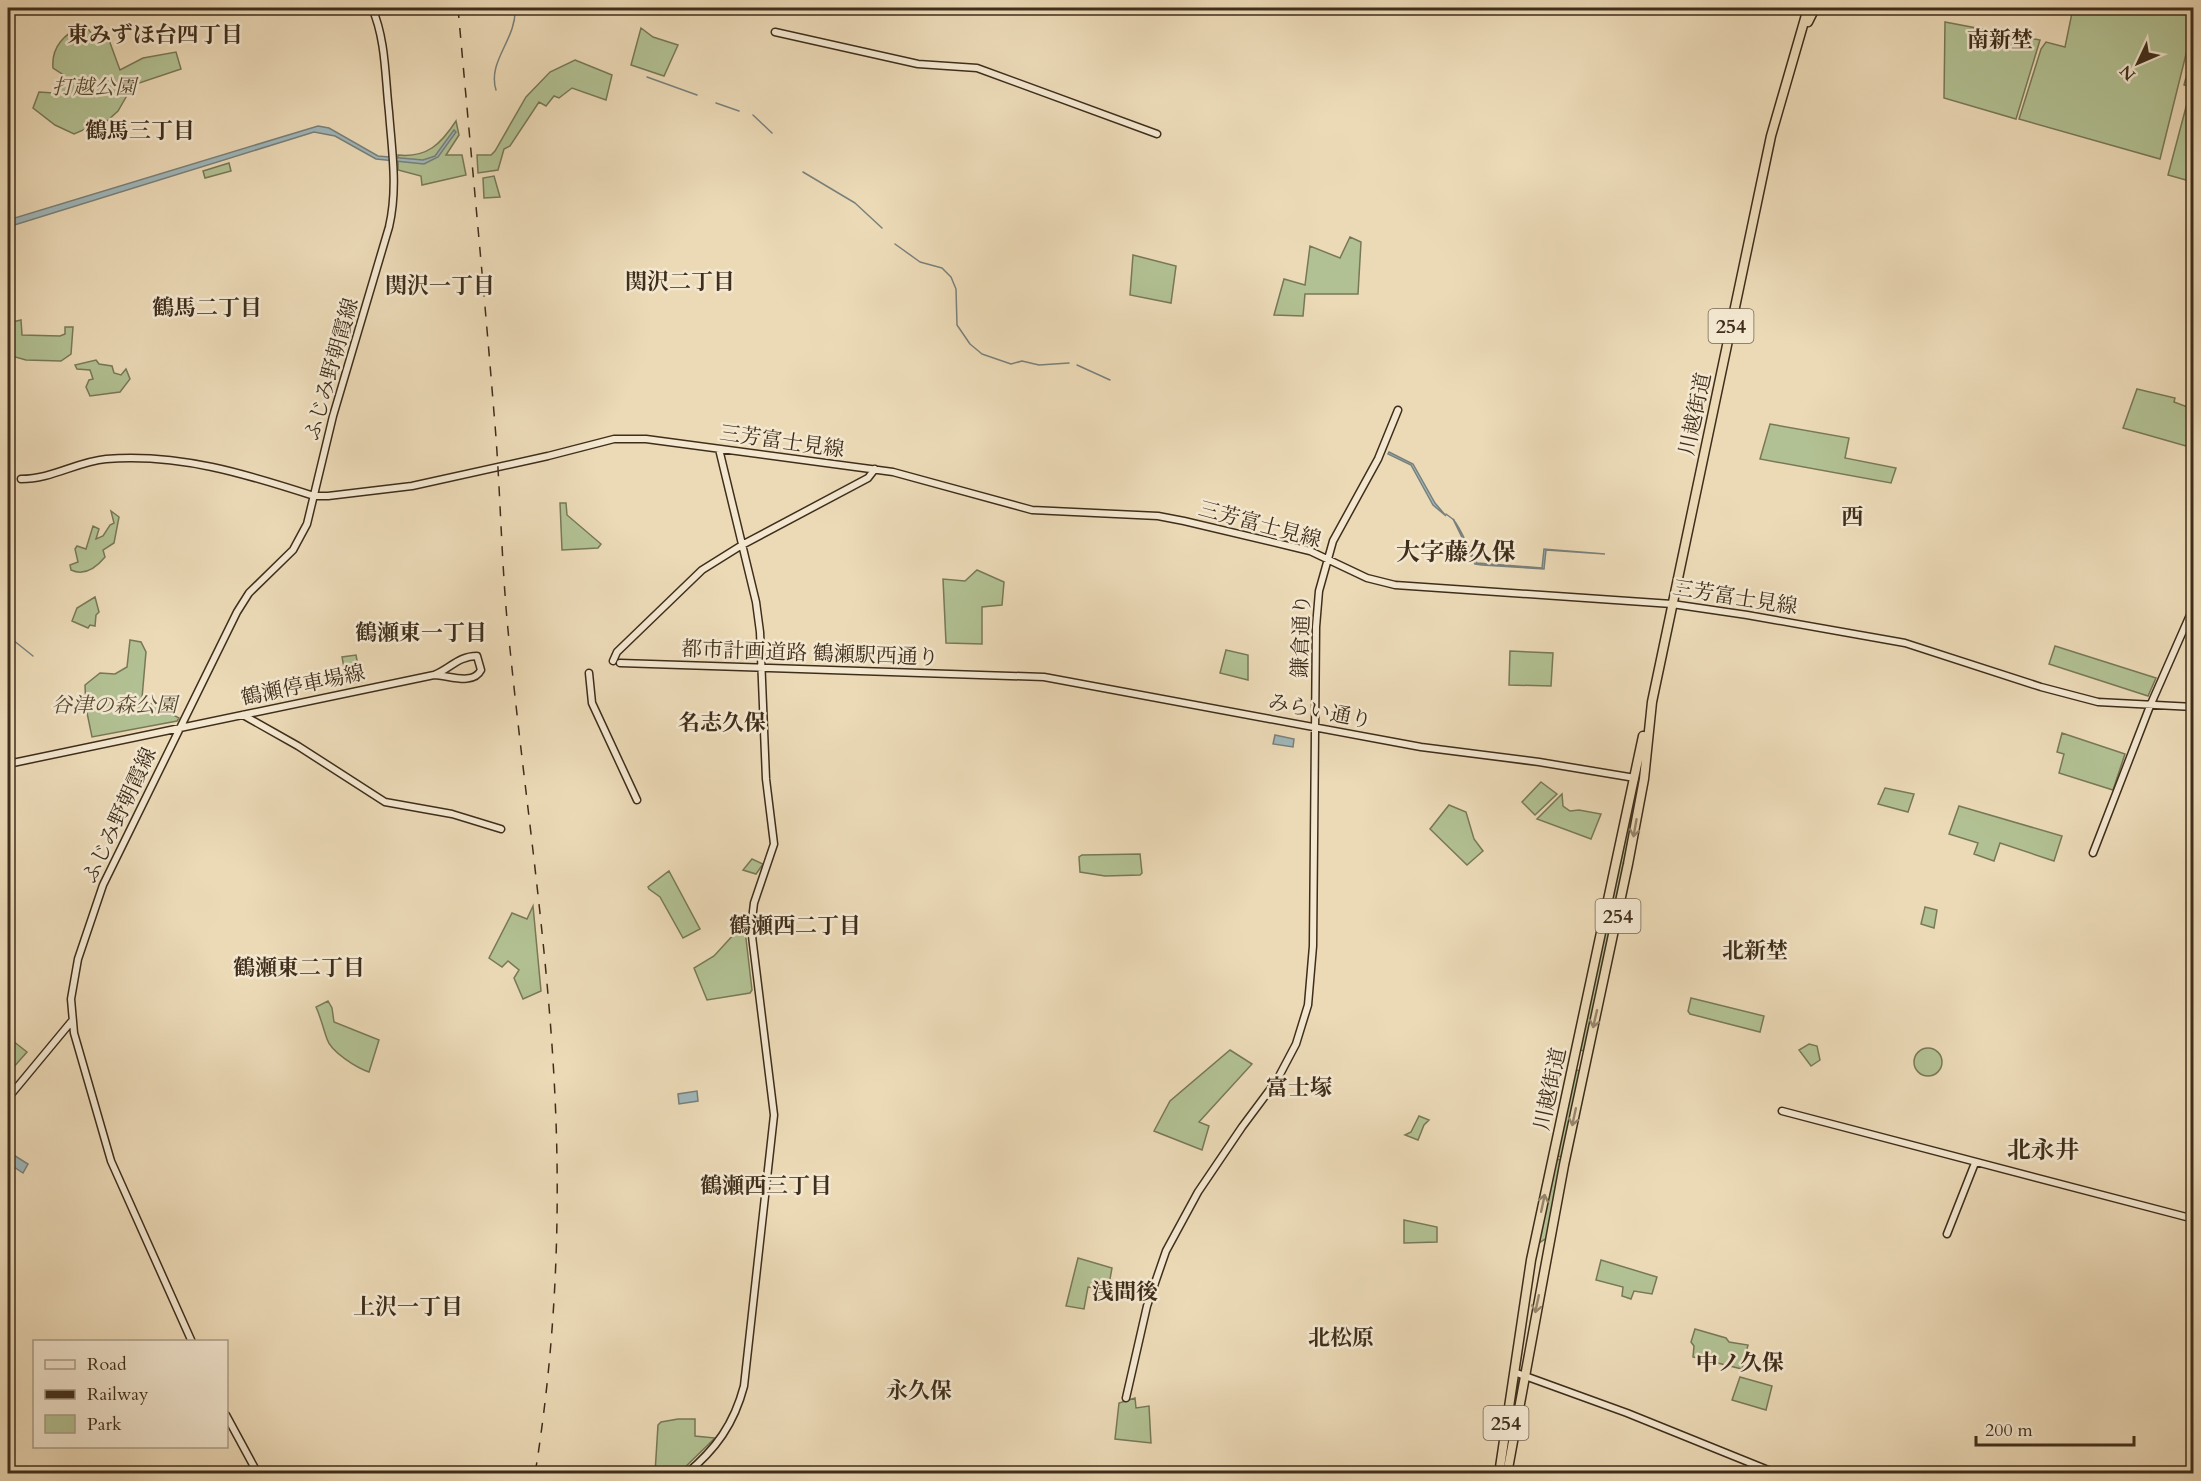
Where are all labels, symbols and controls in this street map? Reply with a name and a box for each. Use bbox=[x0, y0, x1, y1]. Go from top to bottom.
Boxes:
district label: 東みずほ台四丁目 bbox=[67, 20, 243, 50]
district label: 南新埜 bbox=[1967, 25, 2033, 55]
north arrow bbox=[2108, 33, 2168, 93]
text: N bbox=[2115, 60, 2141, 85]
park label: 打越公園 bbox=[52, 73, 139, 102]
district label: 鶴馬三丁目 bbox=[85, 116, 195, 146]
district label: 関沢二丁目 bbox=[625, 267, 735, 297]
district label: 関沢一丁目 bbox=[385, 271, 495, 301]
district label: 鶴馬二丁目 bbox=[152, 293, 262, 323]
street label: ふじみ野朝霞線 bbox=[297, 294, 366, 444]
road number: 254 bbox=[1708, 309, 1754, 343]
street label: 川越街道 bbox=[1673, 370, 1718, 458]
street label: 三芳富士見線 bbox=[718, 418, 846, 465]
street label: 三芳富士見線 bbox=[1195, 494, 1324, 555]
district label: 西 bbox=[1841, 502, 1863, 532]
district label: 大字藤久保 bbox=[1396, 536, 1516, 569]
street label: 三芳富士見線 bbox=[1670, 573, 1799, 622]
street label: 鎌倉通り bbox=[1286, 594, 1317, 678]
district label: 鶴瀬東一丁目 bbox=[355, 618, 487, 648]
street label: 都市計画道路 鶴瀬駅西通り bbox=[681, 635, 939, 672]
street label: 鶴瀬停車場線 bbox=[238, 658, 368, 713]
street label: みらい通り bbox=[1266, 687, 1374, 736]
park label: 谷津の森公園 bbox=[51, 691, 180, 720]
district label: 名志久保 bbox=[678, 708, 766, 738]
street label: ふじみ野朝霞線 bbox=[75, 742, 164, 888]
one-way arrow bbox=[1629, 818, 1640, 838]
road number: 254 bbox=[1596, 899, 1640, 933]
district label: 鶴瀬西二丁目 bbox=[729, 911, 861, 941]
district label: 北新埜 bbox=[1722, 936, 1788, 966]
district label: 鶴瀬東二丁目 bbox=[233, 953, 365, 983]
one-way arrow bbox=[1589, 1009, 1600, 1028]
street label: 川越街道 bbox=[1528, 1045, 1573, 1133]
district label: 富士塚 bbox=[1266, 1073, 1332, 1103]
one-way arrow bbox=[1568, 1107, 1579, 1126]
district label: 北永井 bbox=[2007, 1134, 2079, 1167]
district label: 鶴瀬西三丁目 bbox=[700, 1171, 832, 1201]
one-way arrow bbox=[1538, 1194, 1549, 1213]
district label: 浅間後 bbox=[1092, 1277, 1158, 1307]
district label: 上沢一丁目 bbox=[353, 1292, 463, 1322]
one-way arrow bbox=[1531, 1293, 1542, 1313]
district label: 北松原 bbox=[1308, 1323, 1374, 1353]
legend bbox=[33, 1340, 228, 1448]
district label: 中ノ久保 bbox=[1696, 1348, 1784, 1378]
text: Road bbox=[87, 1352, 127, 1377]
district label: 永久保 bbox=[886, 1376, 952, 1406]
text: Railway bbox=[87, 1382, 149, 1407]
road number: 254 bbox=[1484, 1406, 1528, 1440]
scale bar bbox=[1976, 1409, 2134, 1447]
text: Park bbox=[87, 1412, 122, 1437]
text: 200 m bbox=[1985, 1418, 2033, 1443]

